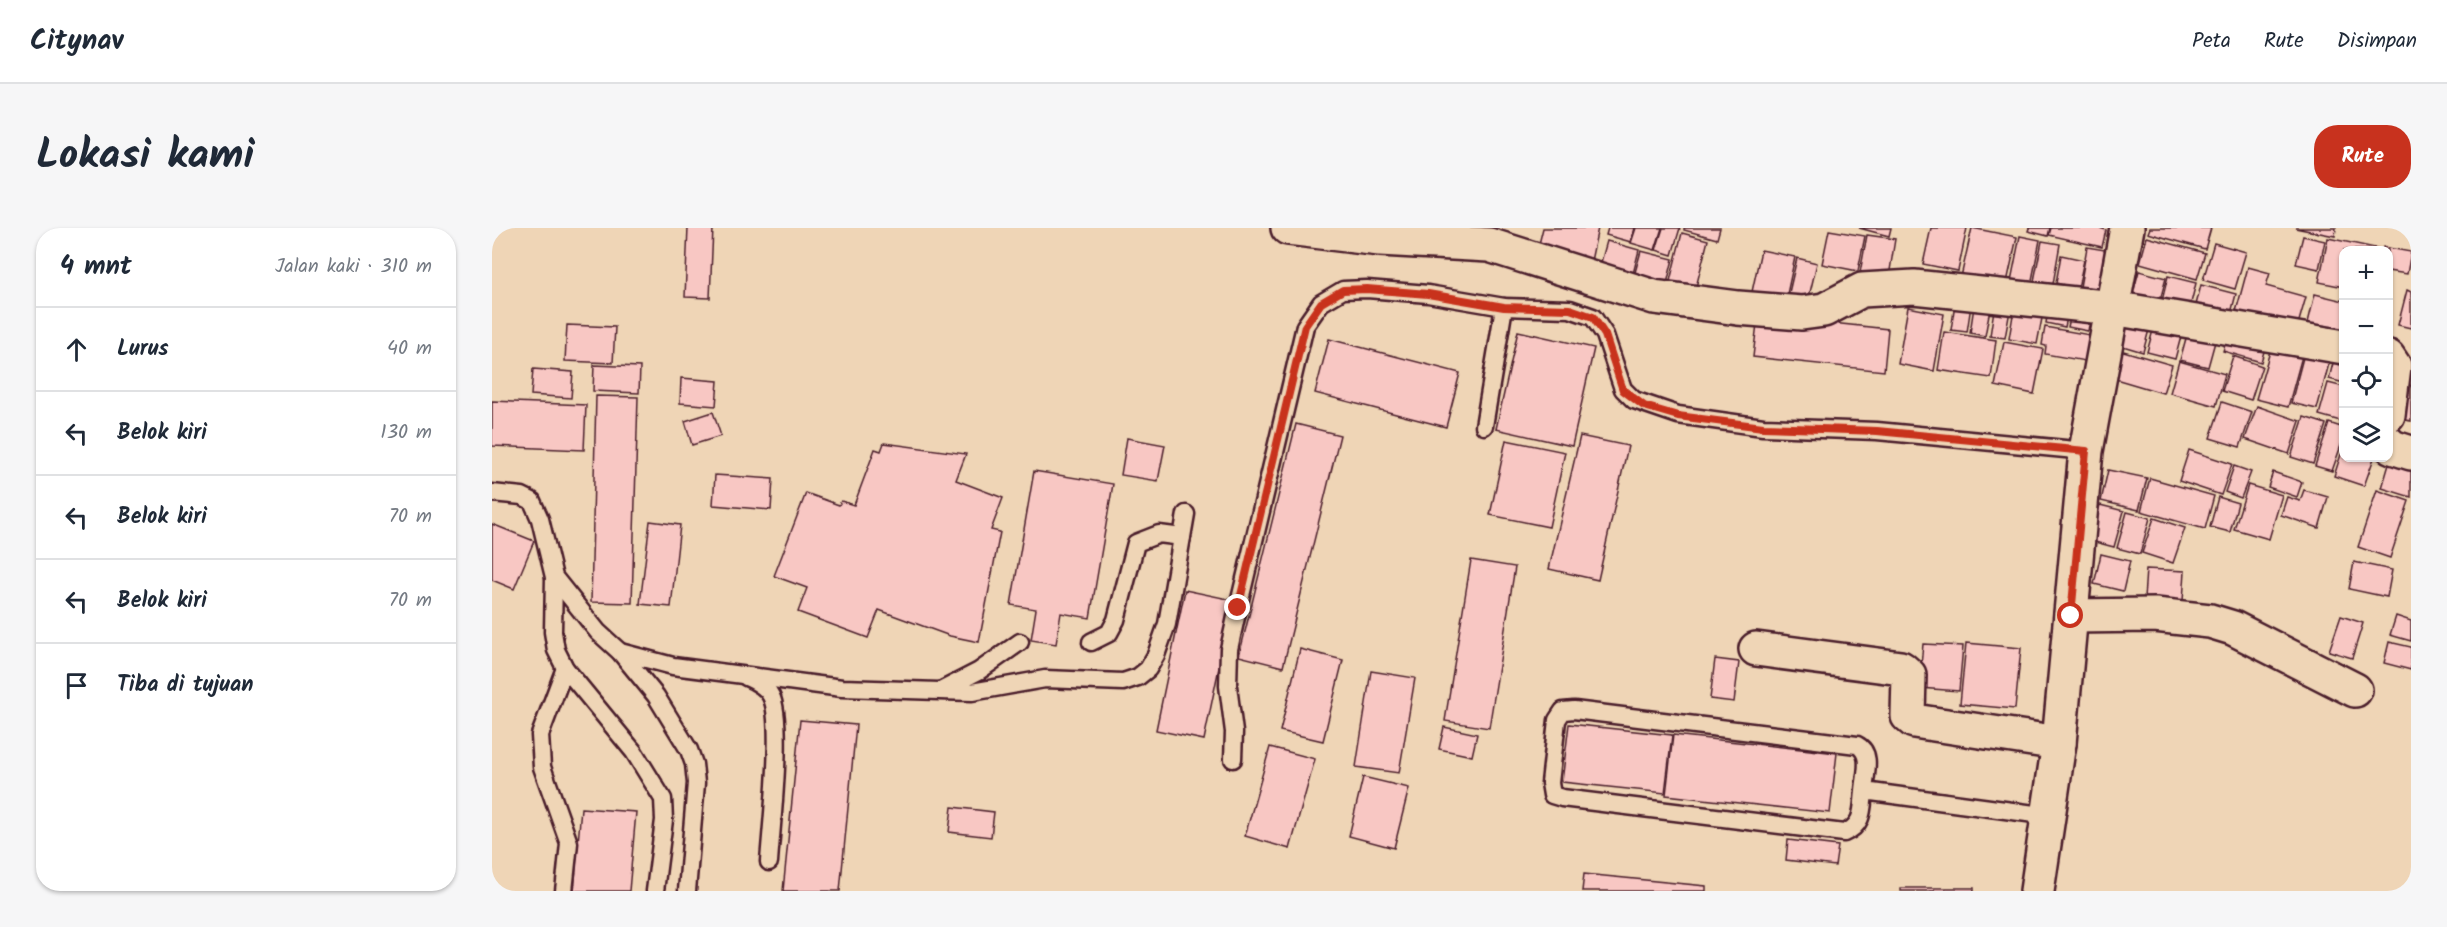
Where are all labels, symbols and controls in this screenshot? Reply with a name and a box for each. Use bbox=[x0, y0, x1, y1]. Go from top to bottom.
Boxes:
text: Citynav bbox=[30, 19, 123, 64]
text: Peta bbox=[2192, 25, 2231, 58]
text: Rute bbox=[2264, 25, 2304, 58]
text: Disimpan bbox=[2337, 25, 2417, 58]
text: Lokasi kami bbox=[36, 123, 254, 190]
button: Rute bbox=[2314, 125, 2411, 188]
text: 4 mnt bbox=[60, 246, 132, 288]
map controls bbox=[2339, 246, 2393, 462]
button: + bbox=[2339, 246, 2393, 300]
text: Jalan kaki · 310 m bbox=[275, 251, 432, 283]
button: − bbox=[2339, 300, 2393, 354]
text: Lurus bbox=[117, 332, 169, 367]
icon: ahead bbox=[60, 333, 93, 366]
text: 40 m bbox=[387, 333, 432, 365]
button: locate bbox=[2339, 354, 2393, 408]
button: layers bbox=[2339, 408, 2393, 462]
text: Belok kiri bbox=[117, 416, 207, 451]
icon: left bbox=[60, 417, 93, 450]
text: 130 m bbox=[380, 417, 432, 449]
text: Belok kiri bbox=[117, 500, 207, 535]
icon: left bbox=[60, 501, 93, 534]
text: 70 m bbox=[389, 501, 432, 533]
text: Belok kiri bbox=[117, 584, 207, 619]
icon: left bbox=[60, 585, 93, 618]
text: 70 m bbox=[389, 585, 432, 617]
route end bbox=[1224, 594, 1250, 620]
route start bbox=[2057, 602, 2083, 628]
text: Tiba di tujuan bbox=[117, 668, 253, 703]
icon: arrive bbox=[60, 669, 93, 702]

